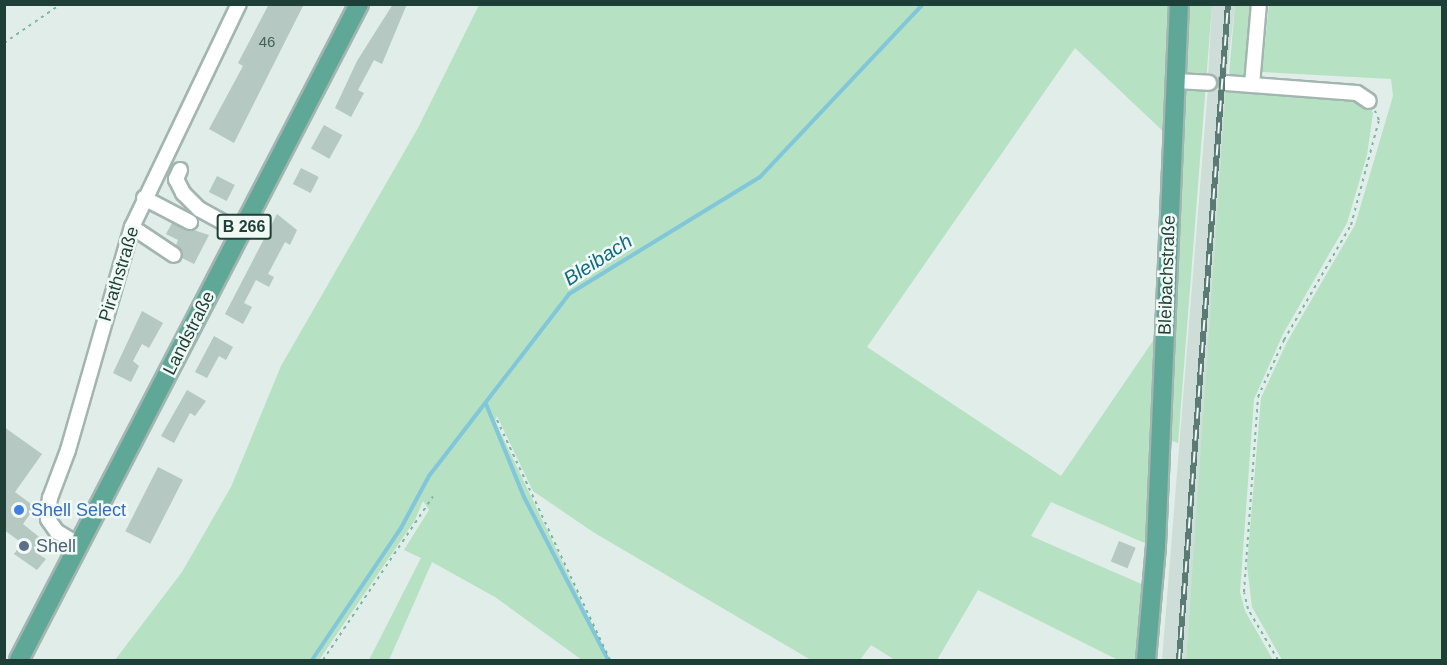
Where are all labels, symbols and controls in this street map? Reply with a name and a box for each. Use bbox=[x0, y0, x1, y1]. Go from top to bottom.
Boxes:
house number: 46 bbox=[259, 33, 275, 51]
road number: B 266 bbox=[216, 214, 272, 240]
street label: Bleibachstraße bbox=[1154, 215, 1180, 335]
street label: Pirathstraße bbox=[94, 224, 144, 324]
water label: Bleibach bbox=[559, 229, 637, 291]
street label: Landstraße bbox=[159, 288, 219, 378]
place label: Shell Select bbox=[31, 499, 126, 521]
marker: Shell Select bbox=[12, 503, 26, 517]
place label: Shell bbox=[36, 535, 76, 557]
marker: Shell bbox=[17, 539, 31, 553]

